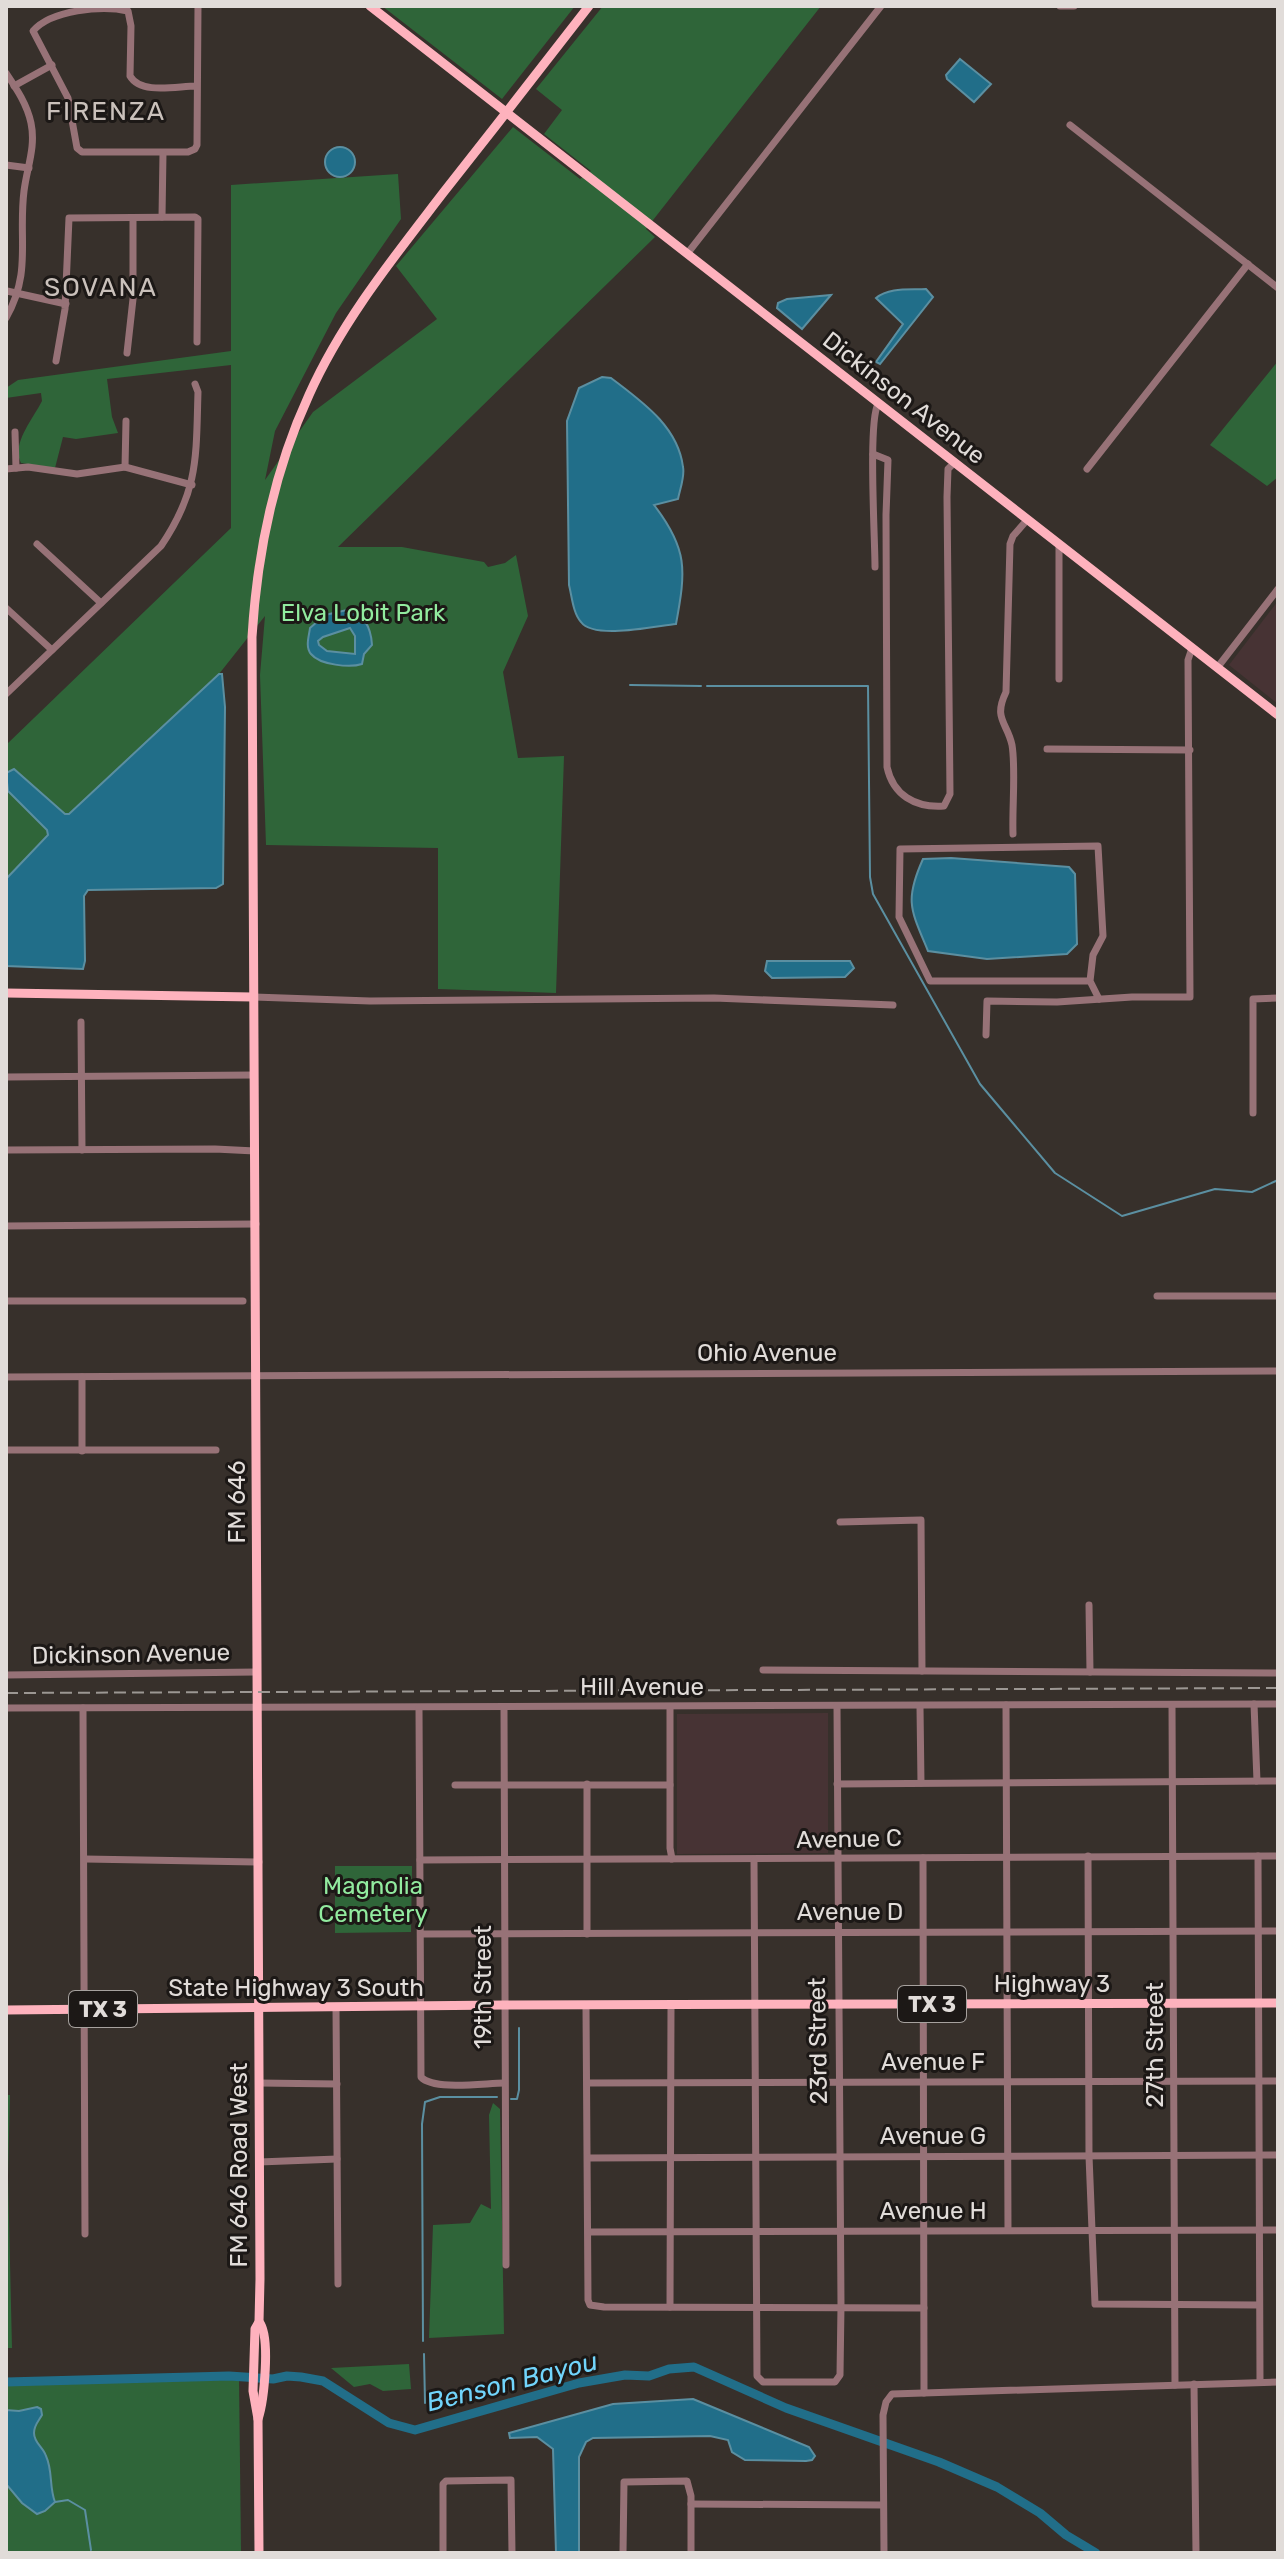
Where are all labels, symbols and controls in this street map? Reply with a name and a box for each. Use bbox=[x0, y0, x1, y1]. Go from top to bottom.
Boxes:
district label: FIRENZA bbox=[46, 96, 166, 127]
district label: SOVANA bbox=[44, 272, 158, 303]
street label: Dickinson Avenue bbox=[817, 326, 991, 470]
park label: Elva Lobit Park bbox=[281, 599, 446, 627]
street label: Ohio Avenue bbox=[697, 1339, 837, 1367]
street label: FM 646 bbox=[223, 1461, 251, 1543]
street label: Dickinson Avenue bbox=[32, 1638, 230, 1670]
street label: Hill Avenue bbox=[580, 1673, 704, 1701]
street label: Avenue C bbox=[796, 1824, 902, 1854]
park label: Magnolia Cemetery bbox=[318, 1872, 428, 1928]
street label: Avenue D bbox=[797, 1898, 903, 1926]
street label: 19th Street bbox=[469, 1925, 497, 2049]
street label: Highway 3 bbox=[994, 1970, 1110, 1998]
street label: State Highway 3 South bbox=[168, 1974, 424, 2002]
street label: 23rd Street bbox=[803, 1977, 833, 2105]
street label: 27th Street bbox=[1141, 1982, 1169, 2108]
road number: TX 3 bbox=[898, 1986, 966, 2022]
road number: TX 3 bbox=[69, 1991, 137, 2027]
street label: Avenue F bbox=[881, 2048, 985, 2076]
street label: FM 646 Road West bbox=[225, 2063, 253, 2267]
street label: Avenue G bbox=[880, 2122, 986, 2150]
street label: Avenue H bbox=[879, 2197, 987, 2225]
water label: Benson Bayou bbox=[423, 2346, 601, 2418]

